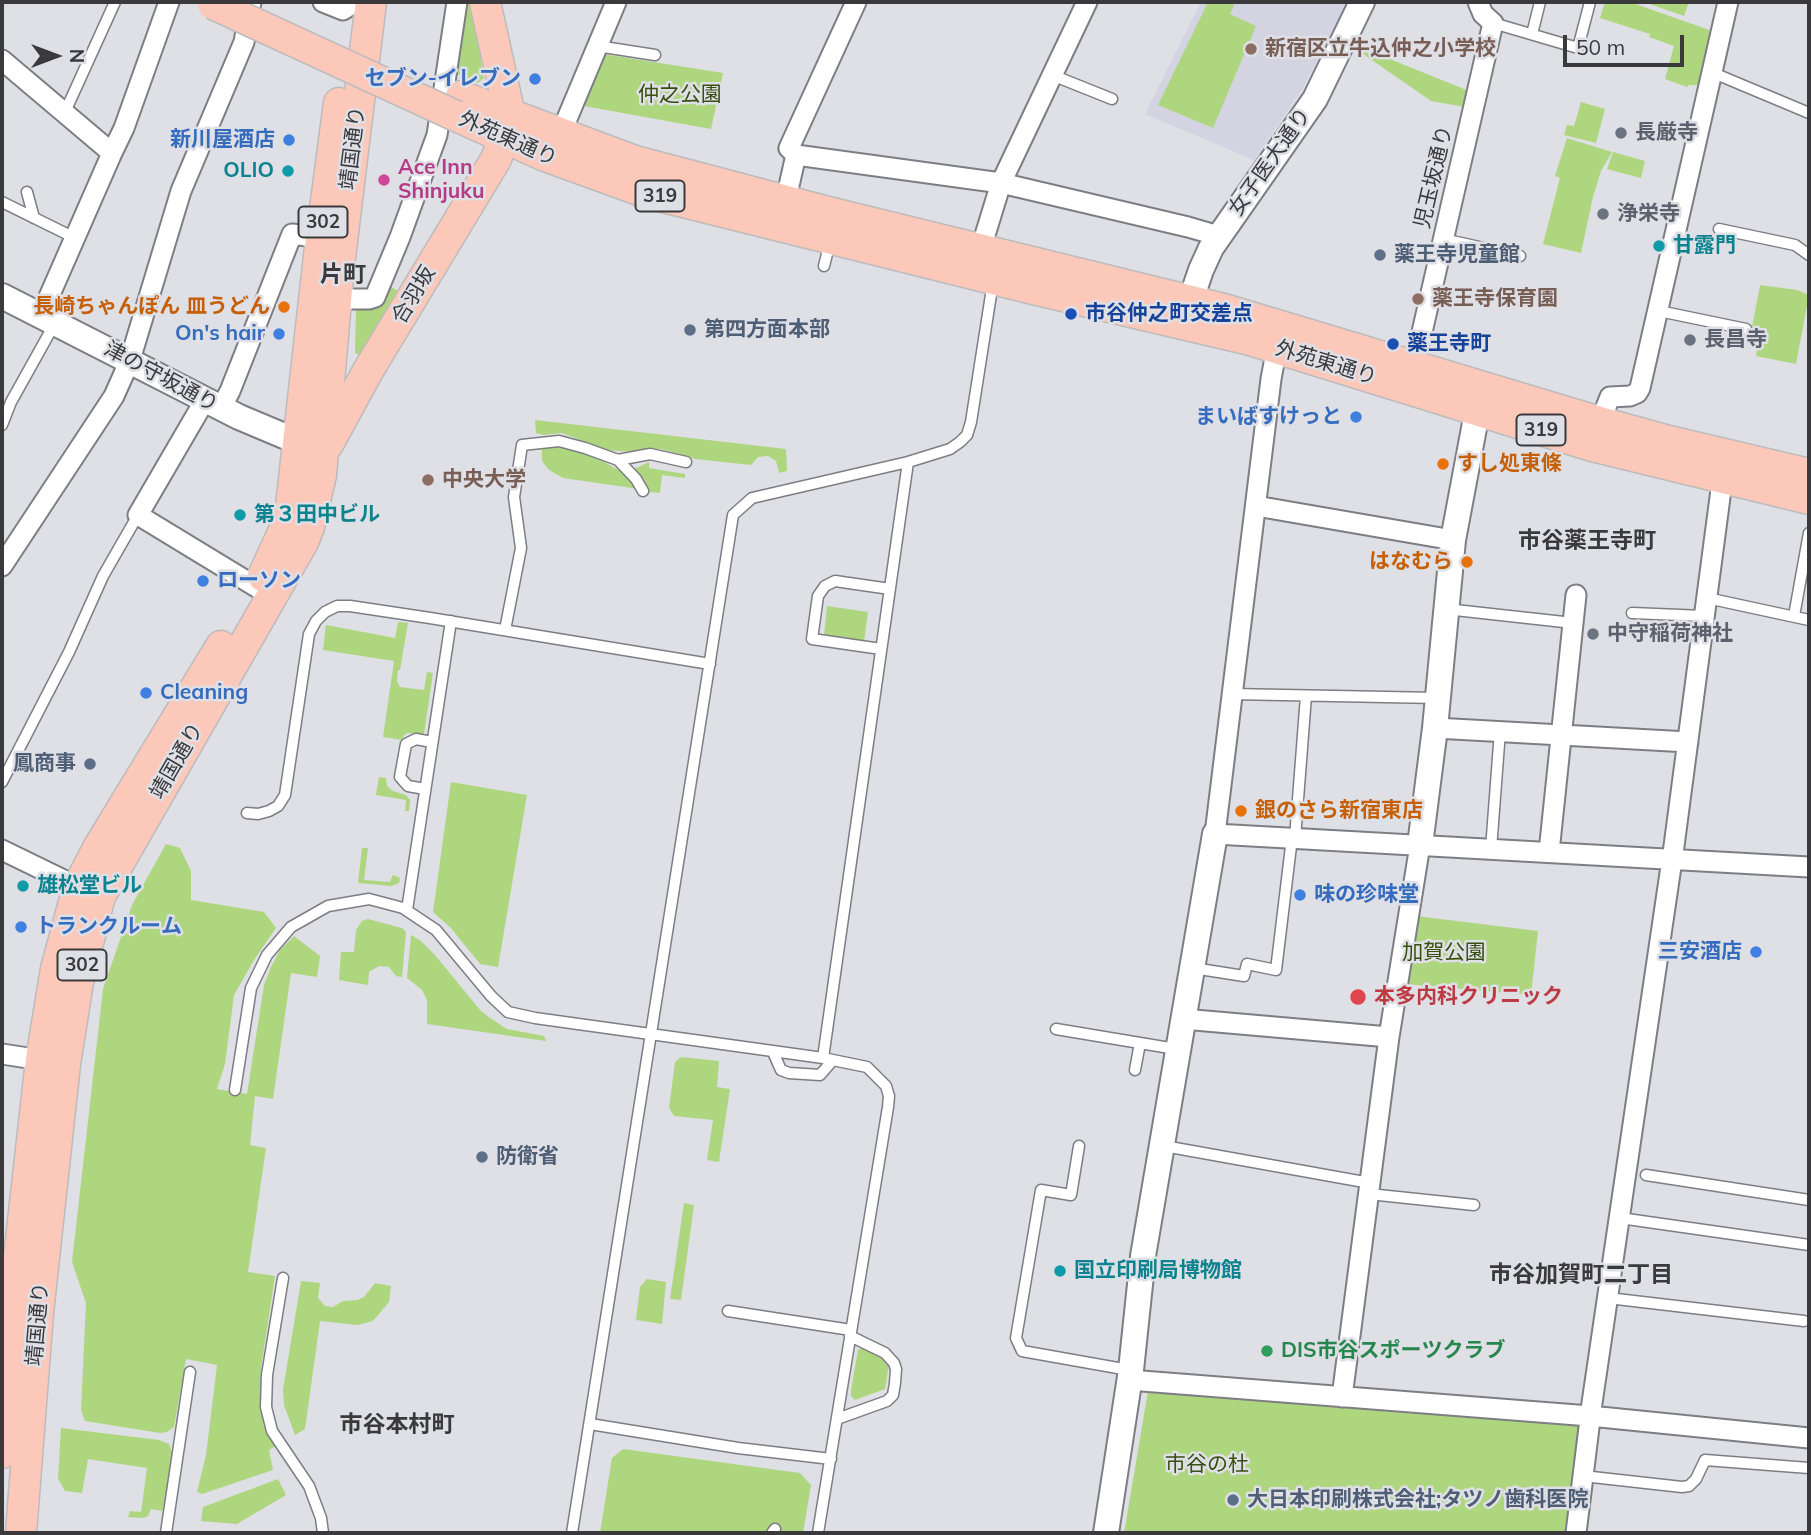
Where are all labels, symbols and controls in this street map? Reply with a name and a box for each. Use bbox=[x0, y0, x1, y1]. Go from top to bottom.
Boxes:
north arrow bbox=[21, 21, 91, 91]
scale bar bbox=[1566, 21, 1687, 65]
text: 50 m bbox=[1576, 34, 1625, 60]
place label: 新宿区立牛込仲之小学校 bbox=[1265, 36, 1496, 62]
marker: 新宿区立牛込仲之小学校 bbox=[1243, 41, 1259, 57]
text: N bbox=[65, 49, 89, 63]
place label: セブン-イレブン bbox=[365, 66, 521, 92]
marker: セブン-イレブン bbox=[527, 71, 543, 87]
park label: 仲之公園 bbox=[638, 82, 722, 108]
street label: 女子医大通り bbox=[1224, 103, 1316, 221]
street label: 靖国通り bbox=[335, 105, 371, 191]
street label: 外苑東通り bbox=[455, 106, 561, 172]
place label: 長厳寺 bbox=[1635, 120, 1698, 146]
street label: 児玉坂通り bbox=[1410, 123, 1458, 231]
marker: 長厳寺 bbox=[1613, 125, 1629, 141]
place label: 新川屋酒店 bbox=[170, 127, 275, 153]
marker: 新川屋酒店 bbox=[281, 132, 297, 148]
place label: Ace Inn Shinjuku bbox=[398, 155, 484, 205]
place label: OLIO bbox=[223, 158, 274, 184]
marker: OLIO bbox=[280, 163, 296, 179]
marker: Ace Inn Shinjuku bbox=[376, 172, 392, 188]
road number: 319 bbox=[636, 180, 684, 212]
place label: 浄栄寺 bbox=[1617, 201, 1680, 227]
road number: 302 bbox=[298, 206, 348, 238]
marker: 浄栄寺 bbox=[1595, 206, 1611, 222]
place label: 甘露門 bbox=[1673, 233, 1736, 259]
marker: 甘露門 bbox=[1651, 238, 1667, 254]
place label: 薬王寺児童館 bbox=[1394, 242, 1520, 268]
marker: 薬王寺児童館 bbox=[1372, 247, 1388, 263]
district label: 片町 bbox=[320, 261, 366, 289]
street label: 合羽坂 bbox=[387, 262, 441, 328]
place label: 薬王寺保育園 bbox=[1432, 286, 1558, 312]
marker: 薬王寺保育園 bbox=[1410, 291, 1426, 307]
place label: 長崎ちゃんぽん 皿うどん bbox=[33, 294, 270, 320]
marker: 長崎ちゃんぽん 皿うどん bbox=[276, 299, 292, 315]
place label: 市谷仲之町交差点 bbox=[1085, 301, 1253, 327]
marker: 市谷仲之町交差点 bbox=[1063, 306, 1079, 322]
place label: 第四方面本部 bbox=[704, 317, 830, 343]
place label: On's hair bbox=[175, 321, 265, 347]
marker: 第四方面本部 bbox=[682, 322, 698, 338]
marker: On's hair bbox=[271, 326, 287, 342]
place label: 長昌寺 bbox=[1704, 327, 1767, 353]
place label: 薬王寺町 bbox=[1407, 331, 1491, 357]
marker: 長昌寺 bbox=[1682, 332, 1698, 348]
street label: 津の守坂通り bbox=[99, 336, 223, 418]
street label: 外苑東通り bbox=[1272, 336, 1380, 390]
marker: 薬王寺町 bbox=[1385, 336, 1401, 352]
place label: まいばすけっと bbox=[1195, 404, 1342, 430]
marker: まいばすけっと bbox=[1348, 409, 1364, 425]
road number: 319 bbox=[1516, 414, 1566, 446]
place label: すし処東條 bbox=[1457, 451, 1562, 477]
marker: すし処東條 bbox=[1435, 456, 1451, 472]
place label: 中央大学 bbox=[442, 467, 526, 493]
marker: 中央大学 bbox=[420, 472, 436, 488]
place label: 第３田中ビル bbox=[254, 502, 380, 528]
marker: 第３田中ビル bbox=[232, 507, 248, 523]
district label: 市谷薬王寺町 bbox=[1518, 527, 1656, 555]
place label: はなむら bbox=[1369, 549, 1453, 575]
marker: はなむら bbox=[1459, 554, 1475, 570]
place label: ローソン bbox=[217, 568, 301, 594]
marker: ローソン bbox=[195, 573, 211, 589]
place label: 中守稲荷神社 bbox=[1607, 621, 1733, 647]
marker: 中守稲荷神社 bbox=[1585, 626, 1601, 642]
place label: Cleaning bbox=[160, 680, 248, 706]
marker: Cleaning bbox=[138, 685, 154, 701]
street label: 靖国通り bbox=[145, 718, 209, 804]
place label: 鳳商事 bbox=[13, 751, 76, 777]
marker: 鳳商事 bbox=[82, 756, 98, 772]
place label: 銀のさら新宿東店 bbox=[1255, 798, 1423, 824]
marker: 銀のさら新宿東店 bbox=[1233, 803, 1249, 819]
place label: 雄松堂ビル bbox=[37, 873, 142, 899]
marker: 雄松堂ビル bbox=[15, 878, 31, 894]
place label: 味の珍味堂 bbox=[1314, 882, 1419, 908]
marker: 味の珍味堂 bbox=[1292, 887, 1308, 903]
place label: トランクルーム bbox=[35, 914, 182, 940]
marker: トランクルーム bbox=[13, 919, 29, 935]
place label: 三安酒店 bbox=[1658, 939, 1742, 965]
park label: 加賀公園 bbox=[1402, 940, 1486, 966]
marker: 三安酒店 bbox=[1748, 944, 1764, 960]
road number: 302 bbox=[57, 950, 106, 981]
place label: 本多内科クリニック bbox=[1374, 984, 1563, 1010]
marker: 本多内科クリニック bbox=[1348, 987, 1368, 1007]
place label: 防衛省 bbox=[496, 1144, 559, 1170]
marker: 防衛省 bbox=[474, 1149, 490, 1165]
place label: 国立印刷局博物館 bbox=[1074, 1258, 1242, 1284]
district label: 市谷加賀町二丁目 bbox=[1489, 1261, 1673, 1289]
marker: 国立印刷局博物館 bbox=[1052, 1263, 1068, 1279]
street label: 靖国通り bbox=[22, 1281, 54, 1367]
place label: DIS市谷スポーツクラブ bbox=[1281, 1338, 1506, 1364]
marker: DIS市谷スポーツクラブ bbox=[1259, 1343, 1275, 1359]
district label: 市谷本村町 bbox=[340, 1411, 454, 1439]
park label: 市谷の杜 bbox=[1165, 1452, 1249, 1478]
place label: 大日本印刷株式会社;タツノ歯科医院 bbox=[1247, 1487, 1588, 1513]
marker: 大日本印刷株式会社;タツノ歯科医院 bbox=[1225, 1492, 1241, 1508]

